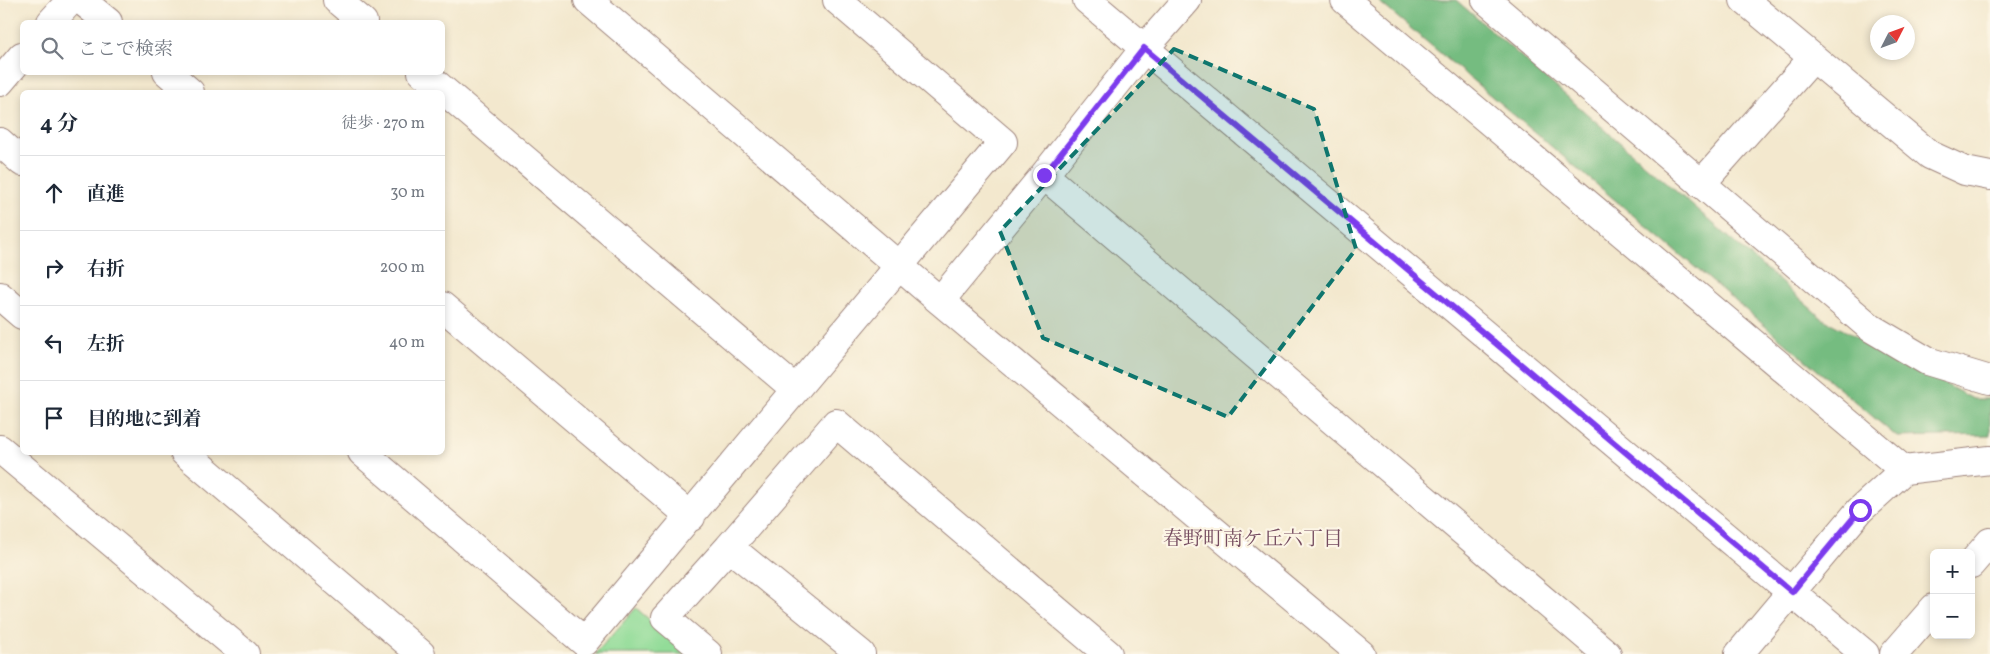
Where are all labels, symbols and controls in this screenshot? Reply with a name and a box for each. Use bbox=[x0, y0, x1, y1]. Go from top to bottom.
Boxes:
north arrow bbox=[1870, 15, 1915, 60]
search box bbox=[20, 20, 445, 75]
icon: search bbox=[38, 34, 66, 62]
text: ここで検索 bbox=[78, 37, 173, 63]
text: 4 分 bbox=[40, 110, 78, 139]
text: 徒歩 · 270 m bbox=[341, 113, 425, 135]
route end bbox=[1033, 164, 1056, 187]
icon: ahead bbox=[40, 179, 68, 207]
text: 直進 bbox=[87, 182, 125, 208]
text: 30 m bbox=[390, 182, 425, 204]
icon: right bbox=[40, 254, 68, 282]
text: 右折 bbox=[87, 257, 125, 283]
text: 200 m bbox=[380, 257, 425, 279]
icon: left bbox=[40, 329, 68, 357]
text: 左折 bbox=[87, 332, 125, 358]
text: 40 m bbox=[389, 332, 425, 354]
icon: arrive bbox=[40, 404, 68, 432]
text: 目的地に到着 bbox=[87, 407, 201, 433]
route start bbox=[1849, 499, 1872, 522]
district label: 春野町南ケ丘六丁目 bbox=[1163, 526, 1343, 554]
map controls bbox=[1930, 549, 1975, 639]
button: + bbox=[1930, 549, 1975, 594]
button: − bbox=[1930, 594, 1975, 639]

